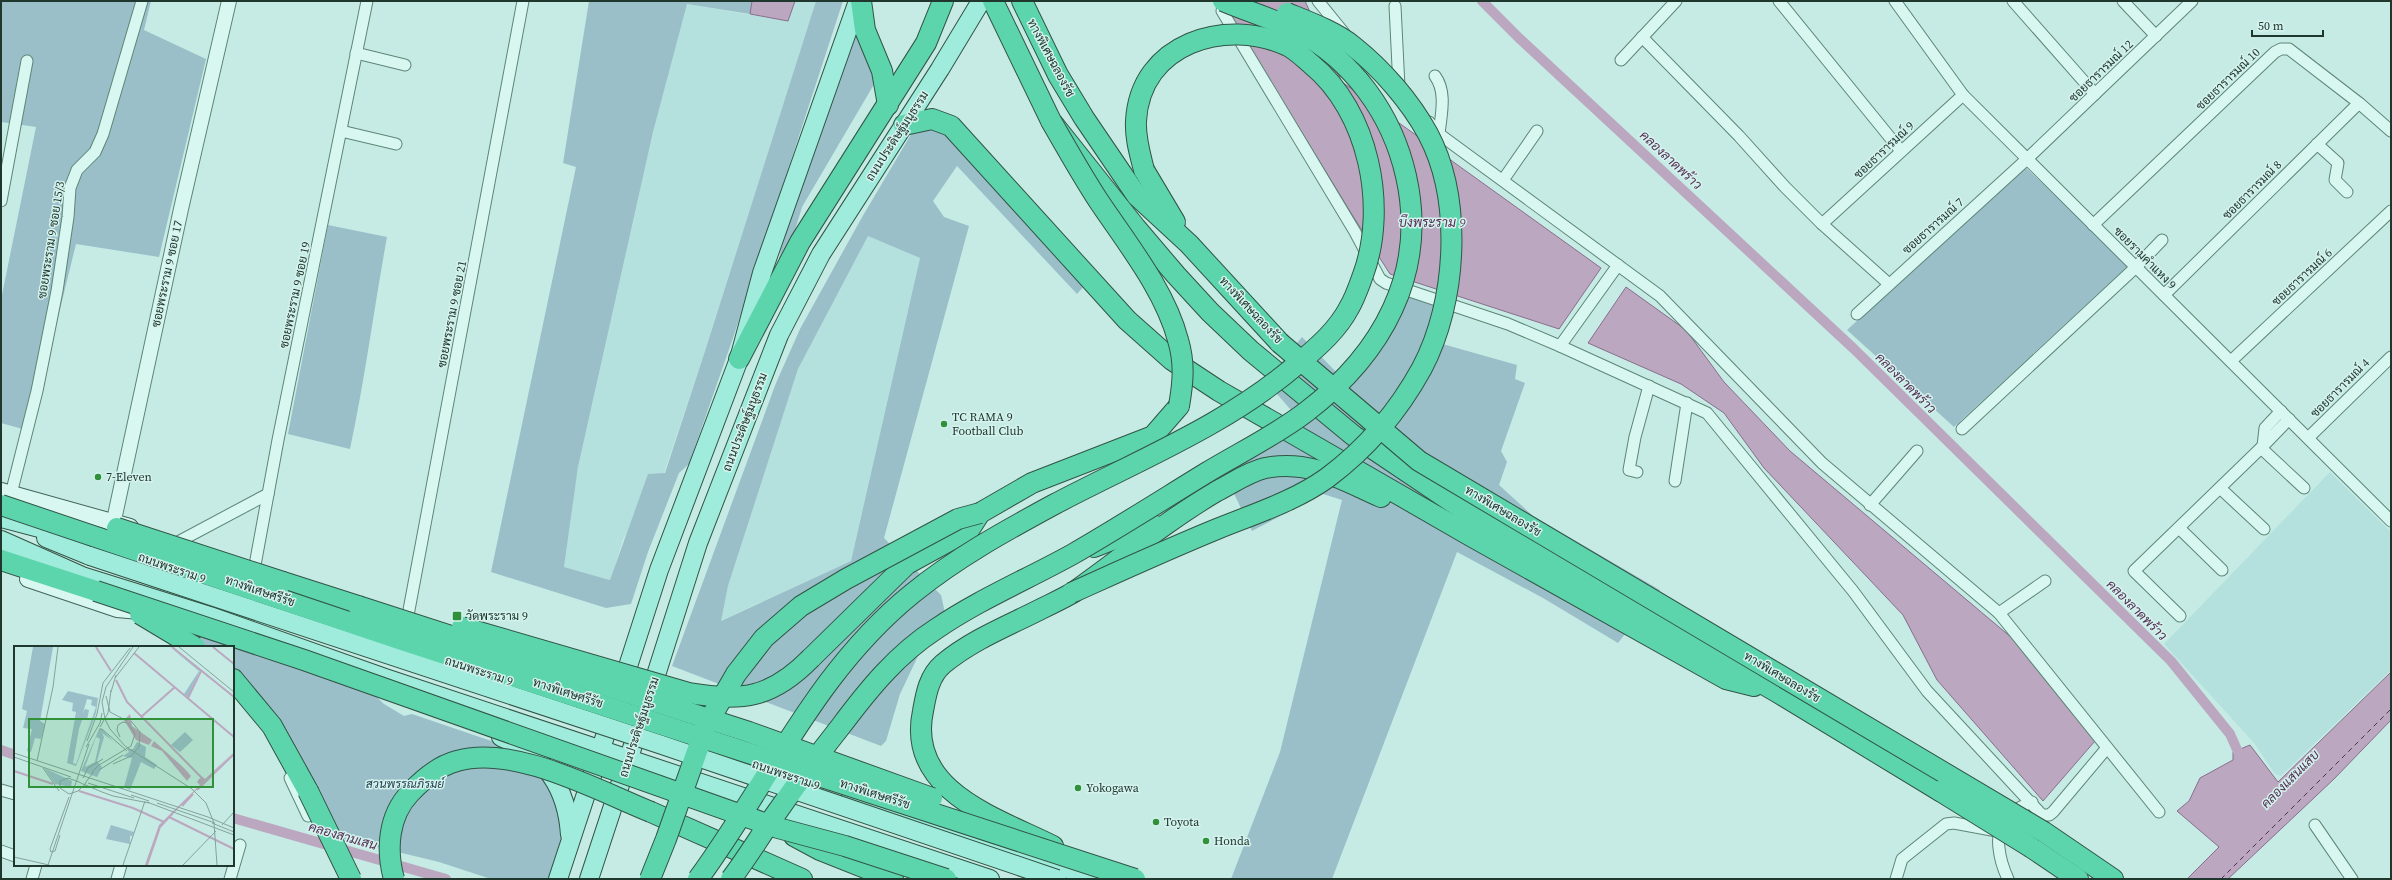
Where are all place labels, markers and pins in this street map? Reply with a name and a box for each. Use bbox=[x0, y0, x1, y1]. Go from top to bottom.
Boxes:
place label: TC RAMA 9 Football Club bbox=[952, 409, 1023, 439]
marker: TC RAMA 9 Football Club bbox=[939, 419, 949, 429]
place label: 7-Eleven bbox=[106, 469, 152, 485]
marker: 7-Eleven bbox=[93, 472, 103, 482]
place label: วัดพระราม 9 bbox=[466, 608, 528, 624]
marker: วัดพระราม 9 bbox=[451, 610, 463, 622]
place label: Yokogawa bbox=[1086, 780, 1140, 796]
marker: Yokogawa bbox=[1073, 783, 1083, 793]
place label: Toyota bbox=[1164, 814, 1200, 830]
marker: Toyota bbox=[1151, 817, 1161, 827]
place label: Honda bbox=[1214, 833, 1251, 849]
marker: Honda bbox=[1201, 836, 1211, 846]

